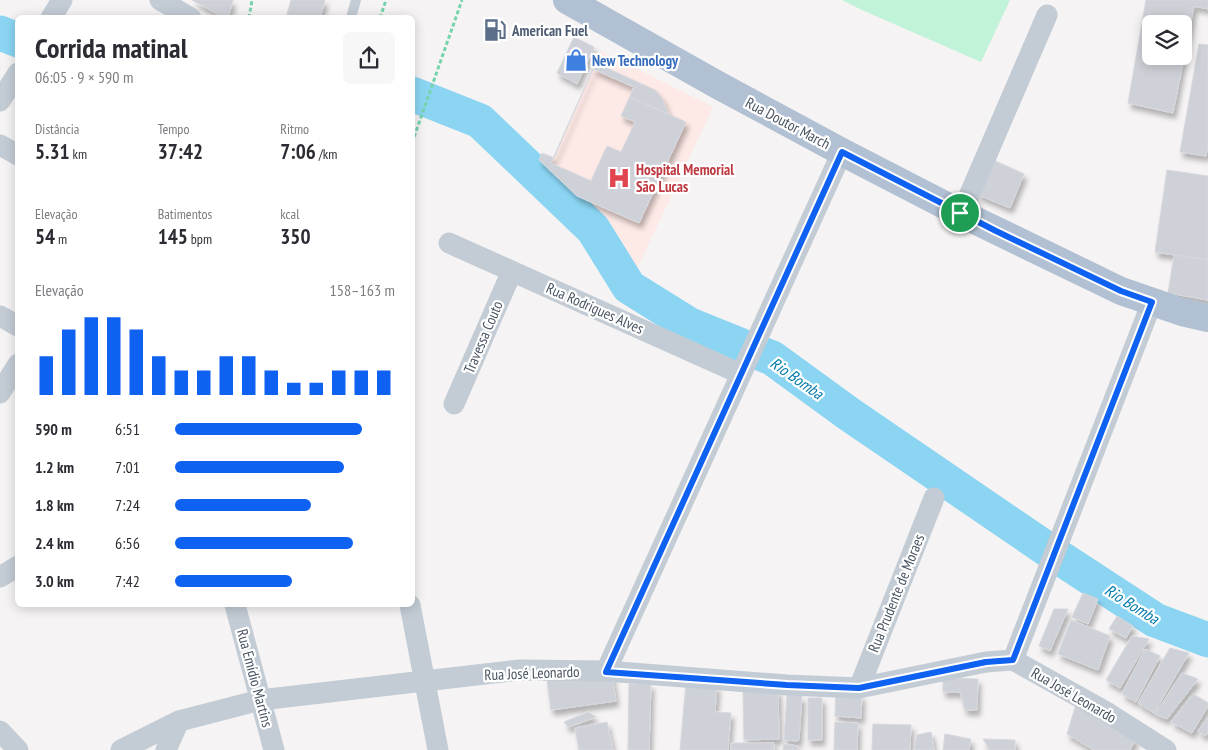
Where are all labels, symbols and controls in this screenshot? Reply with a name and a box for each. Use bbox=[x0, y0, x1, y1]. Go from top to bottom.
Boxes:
map controls bbox=[1142, 15, 1192, 65]
button: layers bbox=[1142, 15, 1192, 65]
fuel station icon: American Fuel bbox=[482, 17, 508, 43]
place label: American Fuel bbox=[511, 21, 588, 40]
text: Corrida matinal bbox=[35, 29, 187, 66]
button: share bbox=[343, 32, 395, 84]
shop icon: New Technology bbox=[563, 47, 589, 73]
place label: New Technology bbox=[592, 51, 679, 70]
text: 06:05 · 9 × 590 m bbox=[35, 67, 133, 87]
street label: Rua Doutor March bbox=[742, 93, 834, 153]
text: Distância bbox=[35, 120, 79, 138]
text: Tempo bbox=[158, 120, 190, 138]
text: Ritmo bbox=[280, 120, 309, 138]
text: 5.31 bbox=[35, 138, 70, 165]
text: 37:42 bbox=[158, 138, 203, 165]
text: 7:06 bbox=[280, 138, 316, 165]
text: km bbox=[70, 145, 87, 163]
text: /km bbox=[316, 145, 337, 163]
place label: Hospital Memorial São Lucas bbox=[636, 160, 734, 196]
hospital icon: Hospital Memorial São Lucas bbox=[606, 165, 632, 191]
pin bbox=[939, 192, 981, 234]
icon: arrive bbox=[946, 199, 974, 227]
text: Elevação bbox=[35, 205, 77, 223]
text: Batimentos bbox=[158, 205, 212, 223]
text: kcal bbox=[280, 205, 299, 223]
text: 54 bbox=[35, 223, 55, 250]
text: 145 bbox=[158, 223, 188, 250]
text: 350 bbox=[280, 223, 310, 250]
text: m bbox=[55, 230, 67, 248]
text: bpm bbox=[188, 230, 212, 248]
street label: Rua Rodrigues Alves bbox=[543, 278, 647, 338]
text: Elevação bbox=[35, 280, 84, 300]
text: 158–163 m bbox=[330, 280, 395, 300]
street label: Travessa Couto bbox=[459, 298, 507, 376]
water label: Rio Bomba bbox=[767, 353, 828, 404]
text: 590 m bbox=[35, 419, 72, 439]
text: 6:51 bbox=[115, 419, 140, 439]
text: 1.2 km bbox=[35, 457, 74, 477]
text: 7:01 bbox=[115, 457, 140, 477]
text: 1.8 km bbox=[35, 495, 74, 515]
text: 7:24 bbox=[115, 495, 140, 515]
street label: Rua Prudente de Moraes bbox=[864, 531, 928, 655]
text: 2.4 km bbox=[35, 533, 74, 553]
text: 6:56 bbox=[115, 533, 140, 553]
text: 3.0 km bbox=[35, 571, 74, 591]
text: 7:42 bbox=[115, 571, 140, 591]
water label: Rio Bomba bbox=[1101, 580, 1164, 629]
street label: Rua Emídio Martins bbox=[233, 627, 277, 729]
street label: Rua José Leonardo bbox=[484, 662, 580, 684]
street label: Rua José Leonardo bbox=[1028, 663, 1120, 727]

